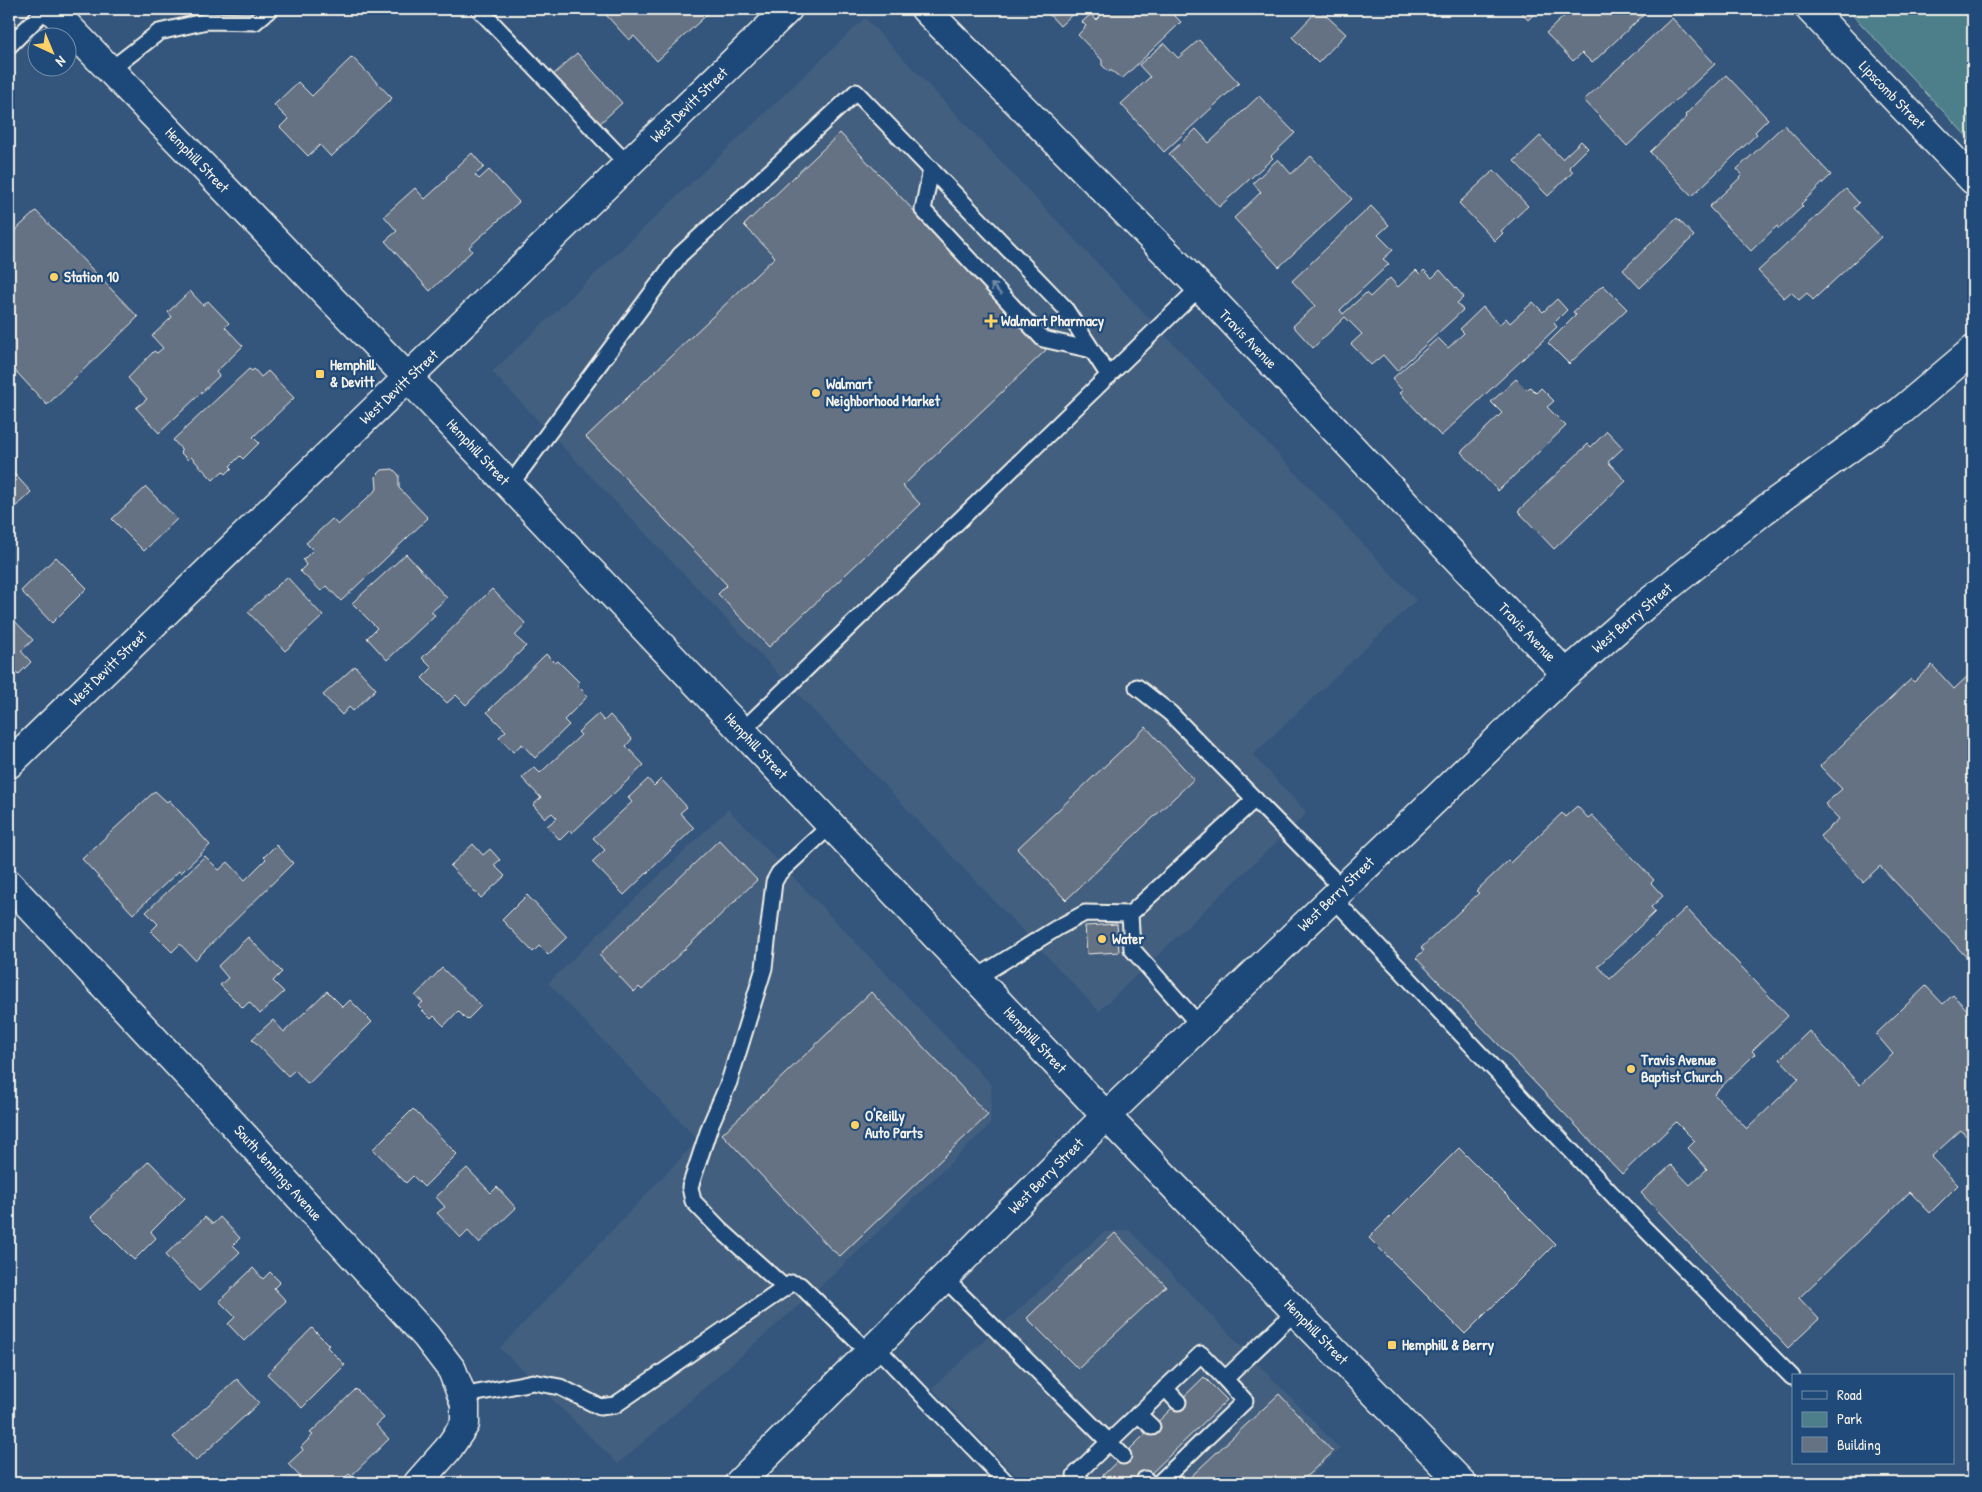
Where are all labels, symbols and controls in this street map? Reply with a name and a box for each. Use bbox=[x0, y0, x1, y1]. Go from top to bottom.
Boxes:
north arrow bbox=[28, 28, 78, 78]
text: N bbox=[52, 52, 71, 72]
street label: Lipscomb Street bbox=[1854, 56, 1931, 134]
street label: West Devitt Street bbox=[645, 62, 733, 147]
street label: Hemphill Street bbox=[161, 122, 235, 198]
place label: Station 10 bbox=[64, 266, 119, 287]
marker: Station 10 bbox=[48, 271, 60, 283]
one-way arrow bbox=[990, 283, 1002, 296]
street label: Travis Avenue bbox=[1215, 304, 1282, 373]
place label: Walmart Pharmacy bbox=[1001, 310, 1105, 332]
marker: Walmart Pharmacy bbox=[985, 315, 997, 327]
street label: West Devitt Street bbox=[355, 344, 443, 429]
place label: Hemphill & Devitt bbox=[330, 354, 376, 392]
marker: Hemphill & Devitt bbox=[314, 368, 326, 380]
place label: Walmart Neighborhood Market bbox=[826, 373, 941, 412]
marker: Walmart Neighborhood Market bbox=[810, 387, 822, 399]
street label: Hemphill Street bbox=[442, 414, 515, 490]
street label: West Berry Street bbox=[1587, 577, 1677, 658]
street label: Travis Avenue bbox=[1494, 597, 1561, 666]
street label: West Devitt Street bbox=[64, 625, 152, 710]
street label: Hemphill Street bbox=[720, 708, 793, 784]
street label: West Berry Street bbox=[1293, 851, 1379, 936]
place label: Water bbox=[1112, 928, 1144, 949]
marker: Water bbox=[1096, 933, 1108, 945]
street label: Hemphill Street bbox=[999, 1002, 1072, 1078]
place label: Travis Avenue Baptist Church bbox=[1640, 1049, 1723, 1088]
marker: Travis Avenue Baptist Church bbox=[1625, 1063, 1637, 1075]
place label: O'Reilly Auto Parts bbox=[865, 1105, 923, 1143]
marker: O'Reilly Auto Parts bbox=[849, 1119, 861, 1131]
street label: South Jennings Avenue bbox=[229, 1120, 327, 1225]
street label: West Berry Street bbox=[1003, 1132, 1089, 1218]
street label: Hemphill Street bbox=[1280, 1294, 1354, 1370]
place label: Hemphill & Berry bbox=[1402, 1334, 1495, 1356]
marker: Hemphill & Berry bbox=[1386, 1339, 1398, 1351]
legend bbox=[1792, 1374, 1954, 1464]
text: Road bbox=[1837, 1384, 1862, 1405]
text: Park bbox=[1837, 1408, 1862, 1429]
text: Building bbox=[1837, 1434, 1881, 1455]

